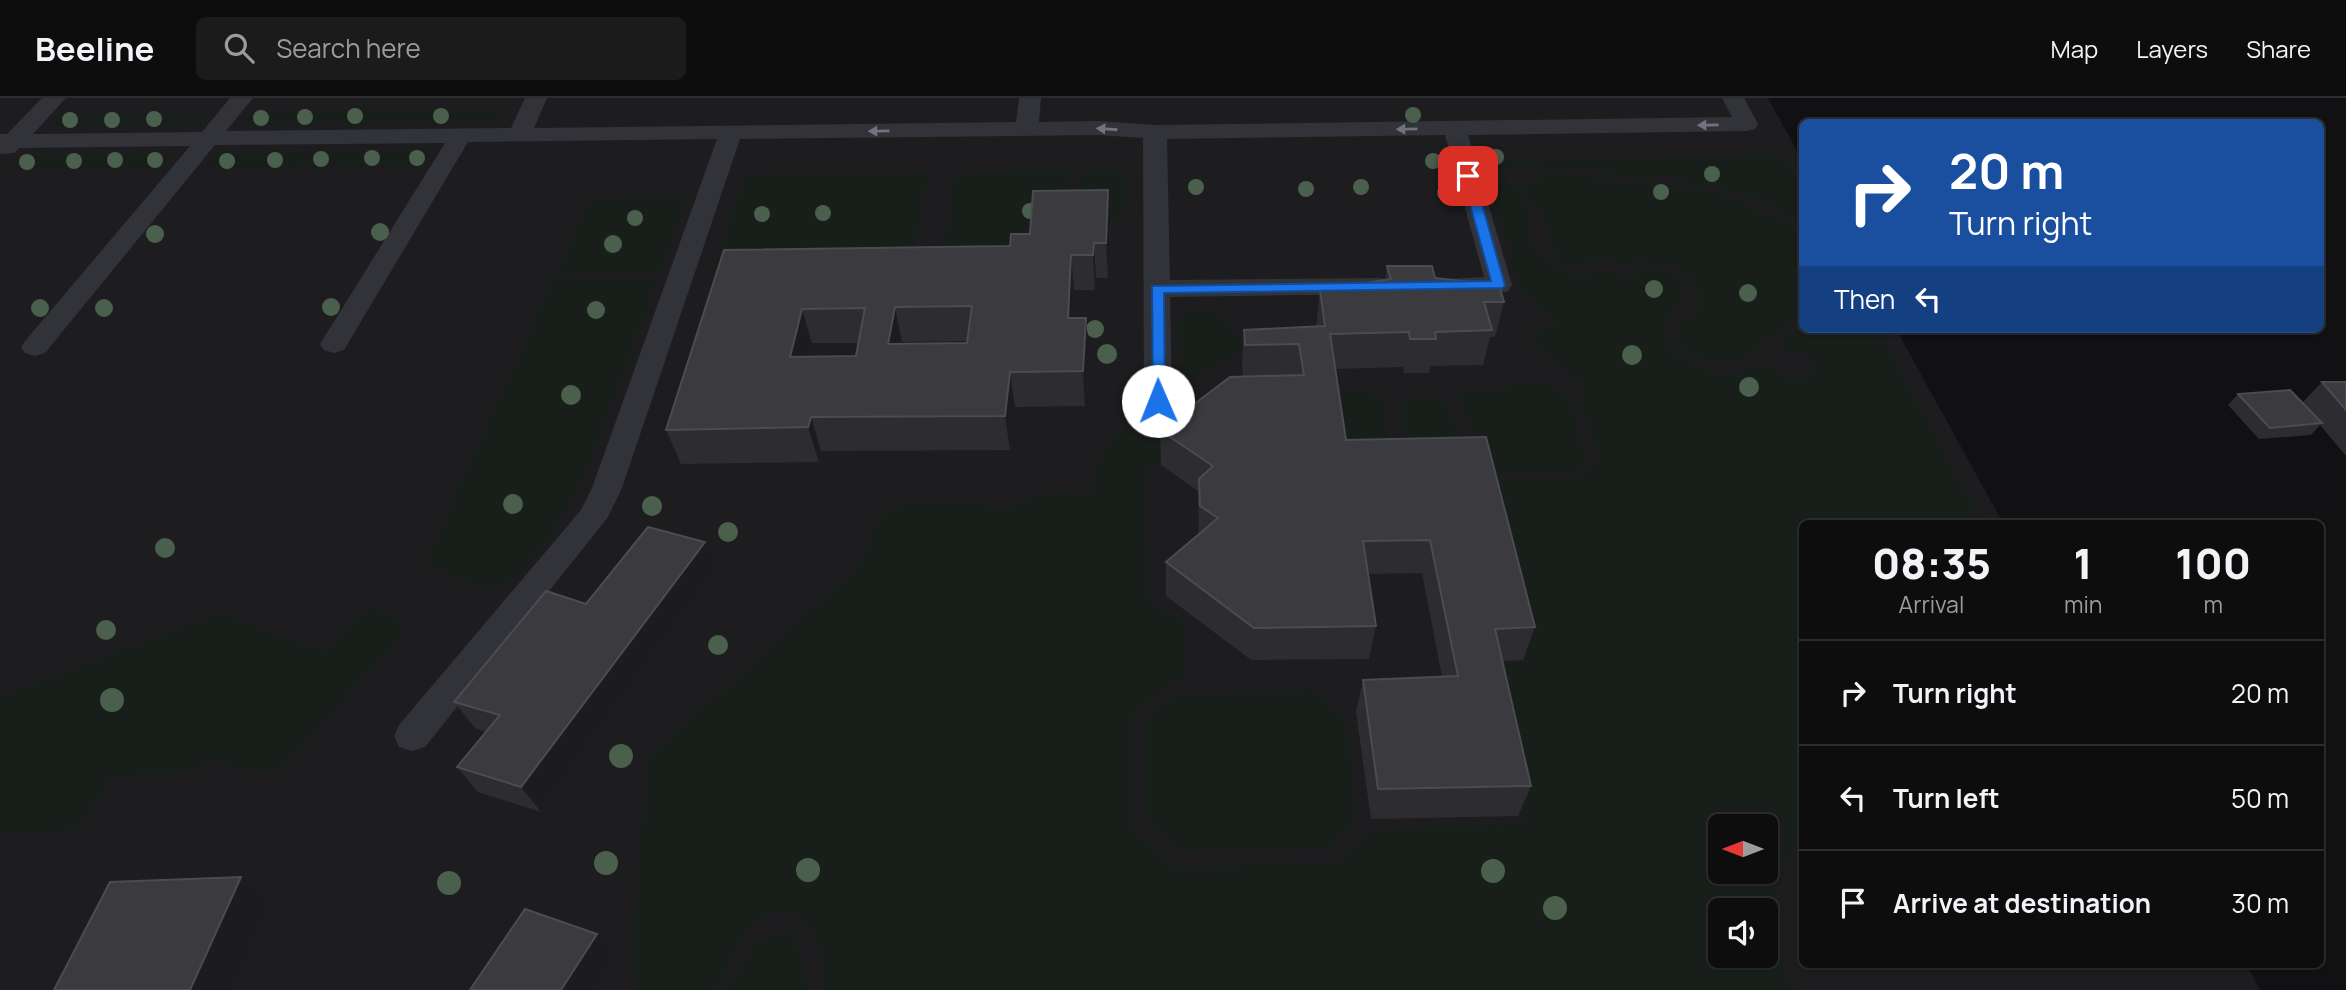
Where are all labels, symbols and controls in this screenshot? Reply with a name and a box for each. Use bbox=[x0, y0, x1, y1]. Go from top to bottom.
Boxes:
search box bbox=[196, 17, 686, 80]
text: Beeline bbox=[35, 26, 154, 71]
icon: search bbox=[220, 29, 258, 67]
text: Search here bbox=[276, 30, 421, 66]
text: Map bbox=[2051, 32, 2098, 65]
text: Layers bbox=[2136, 32, 2208, 65]
text: Share bbox=[2246, 32, 2311, 65]
one-way arrow bbox=[1697, 119, 1719, 130]
one-way arrow bbox=[1095, 123, 1117, 134]
one-way arrow bbox=[1396, 123, 1418, 134]
one-way arrow bbox=[868, 125, 890, 137]
text: 20 m bbox=[1949, 137, 2064, 204]
pin bbox=[1438, 146, 1498, 206]
icon: right bbox=[1834, 147, 1925, 238]
icon: arrive bbox=[1449, 157, 1487, 195]
text: Turn right bbox=[1949, 201, 2092, 245]
icon: left bbox=[1909, 280, 1947, 318]
text: Then bbox=[1834, 281, 1895, 317]
position arrow bbox=[1121, 364, 1195, 438]
text: 08:35 bbox=[1872, 534, 1991, 592]
text: 1 bbox=[2074, 534, 2093, 592]
text: 100 bbox=[2175, 534, 2251, 592]
text: Arrival bbox=[1899, 588, 1964, 620]
text: min bbox=[2064, 588, 2102, 620]
text: m bbox=[2203, 588, 2223, 620]
icon: right bbox=[1834, 674, 1872, 712]
text: Turn right bbox=[1893, 675, 2017, 711]
text: 20 m bbox=[2231, 675, 2289, 711]
icon: left bbox=[1834, 779, 1872, 817]
text: Turn left bbox=[1893, 780, 2000, 816]
text: 50 m bbox=[2231, 780, 2289, 816]
north arrow bbox=[1708, 814, 1778, 884]
map controls bbox=[1708, 814, 1778, 968]
icon: arrive bbox=[1834, 884, 1872, 922]
text: Arrive at destination bbox=[1893, 885, 2151, 921]
text: 30 m bbox=[2232, 885, 2289, 921]
button: sound bbox=[1708, 898, 1778, 968]

